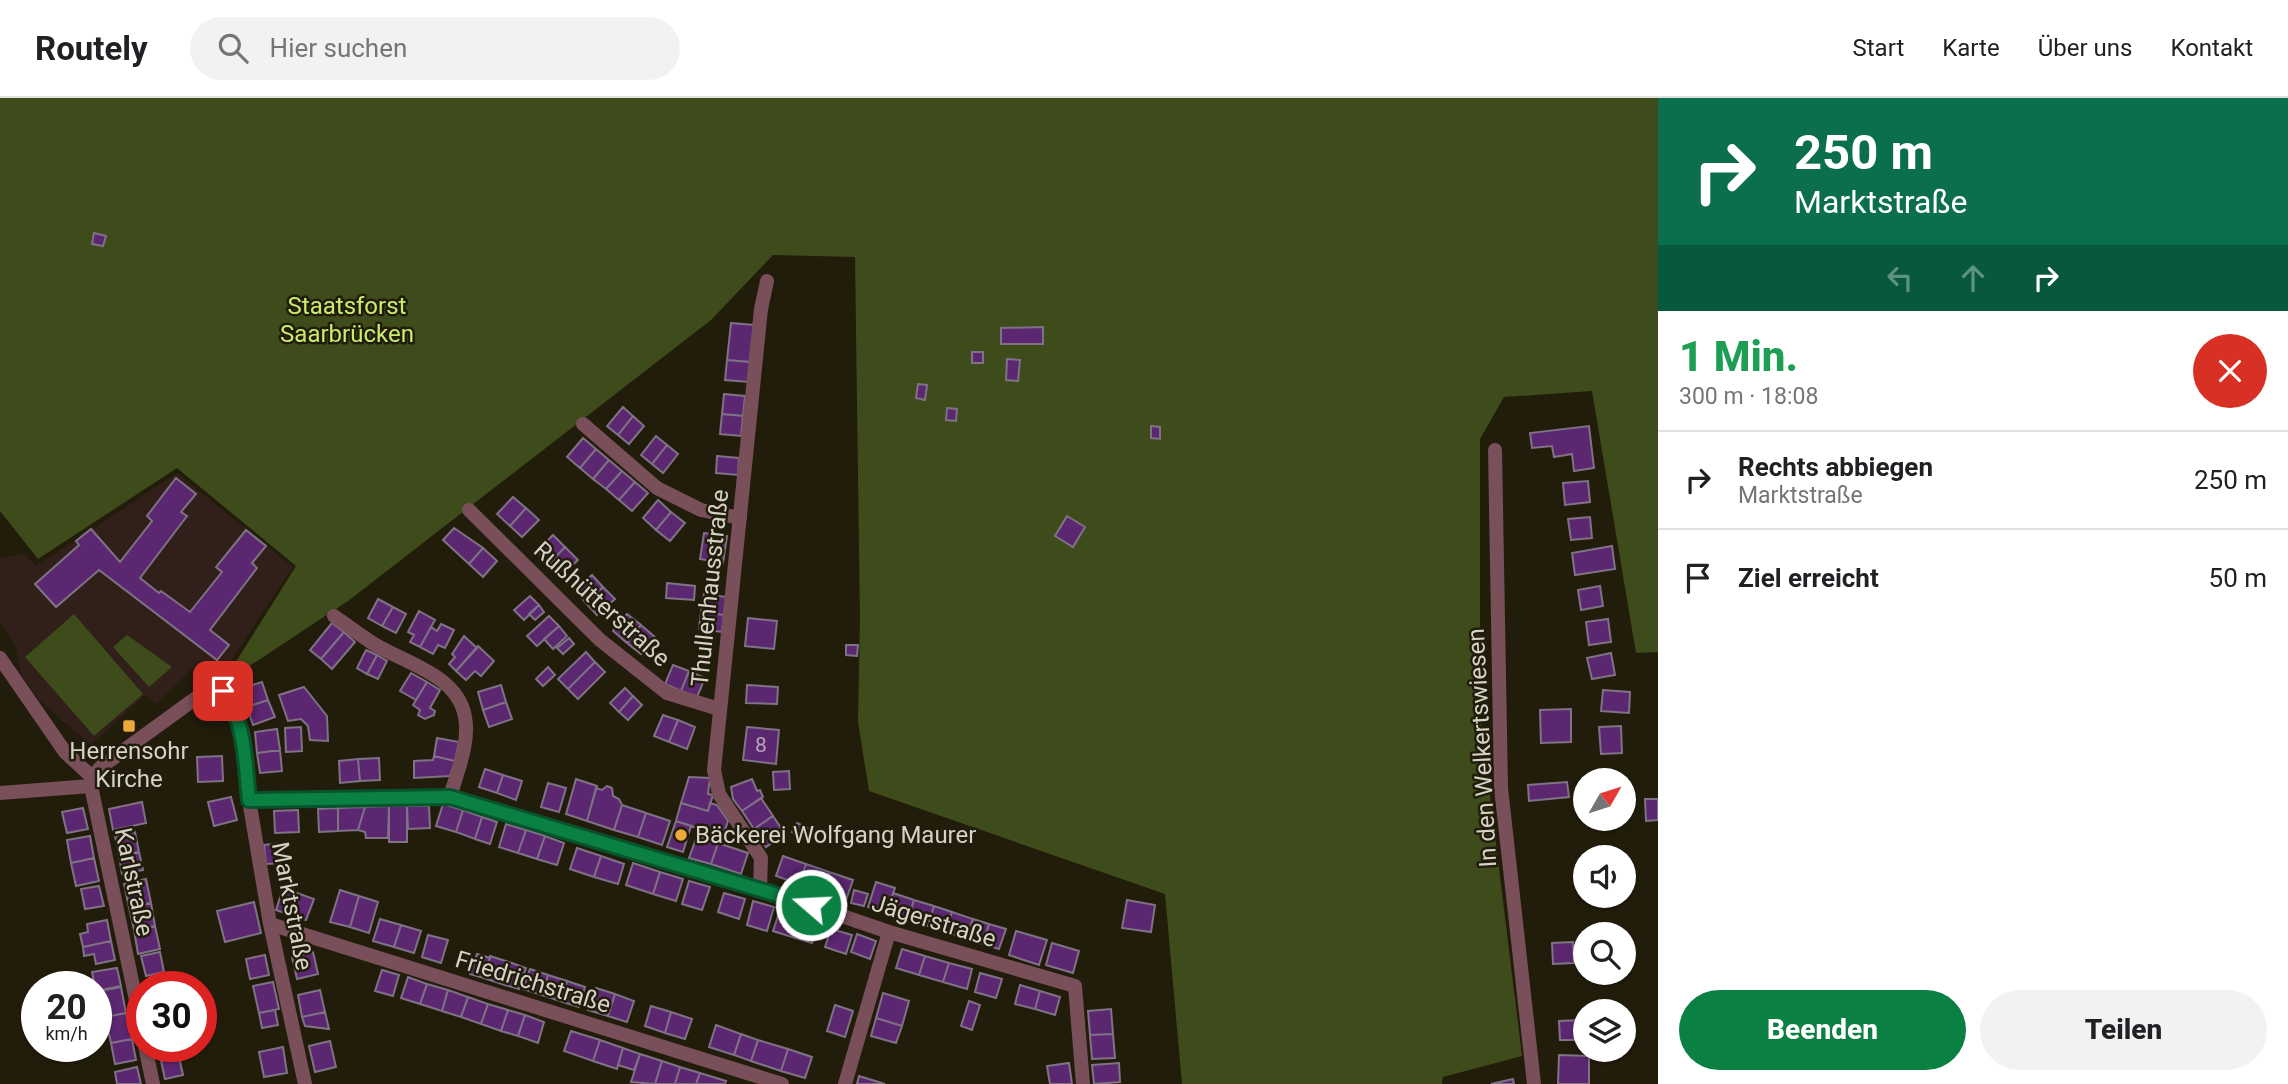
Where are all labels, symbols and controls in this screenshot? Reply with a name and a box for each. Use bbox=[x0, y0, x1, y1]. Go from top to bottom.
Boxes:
search box bbox=[190, 17, 680, 80]
text: Routely bbox=[35, 29, 148, 68]
icon: search bbox=[214, 29, 252, 67]
text: Hier suchen bbox=[270, 33, 407, 63]
text: Start bbox=[1853, 34, 1904, 62]
text: Karte bbox=[1942, 34, 2000, 62]
text: Über uns bbox=[2038, 34, 2132, 62]
text: Kontakt bbox=[2170, 34, 2253, 62]
text: 250 m bbox=[1794, 124, 1933, 181]
icon: right bbox=[1679, 126, 1770, 217]
text: Marktstraße bbox=[1794, 183, 1967, 221]
icon: left bbox=[1881, 259, 1919, 297]
icon: ahead bbox=[1954, 259, 1992, 297]
icon: right bbox=[2027, 259, 2065, 297]
park label: Staatsforst Saarbrücken bbox=[280, 292, 414, 348]
text: 1 Min. bbox=[1679, 332, 1798, 381]
button: close bbox=[2193, 334, 2267, 408]
text: 300 m · 18:08 bbox=[1679, 383, 1818, 410]
text: Rechts abbiegen bbox=[1738, 452, 1933, 482]
icon: right bbox=[1679, 461, 1717, 499]
text: 250 m bbox=[2194, 465, 2267, 495]
text: Marktstraße bbox=[1738, 482, 1863, 509]
street label: Thullenhausstraße bbox=[686, 488, 734, 688]
street label: Rußhütterstraße bbox=[528, 536, 676, 672]
icon: arrive bbox=[1679, 559, 1717, 597]
text: Ziel erreicht bbox=[1738, 563, 1879, 593]
text: 50 m bbox=[2209, 563, 2267, 593]
street label: In den Welkertswiesen bbox=[1462, 628, 1502, 868]
pin bbox=[193, 661, 253, 721]
icon: arrive bbox=[204, 672, 242, 710]
marker: Herrensohr Kirche bbox=[121, 718, 137, 734]
house number: 8 bbox=[755, 733, 767, 757]
place label: Herrensohr Kirche bbox=[69, 737, 189, 793]
north arrow bbox=[1573, 768, 1636, 831]
map controls bbox=[1573, 768, 1636, 1062]
place label: Bäckerei Wolfgang Maurer bbox=[695, 821, 976, 849]
street label: Karlstraße bbox=[109, 825, 159, 939]
marker: Bäckerei Wolfgang Maurer bbox=[673, 827, 689, 843]
street label: Marktstraße bbox=[266, 839, 318, 973]
button: sound bbox=[1573, 845, 1636, 908]
position arrow bbox=[774, 868, 848, 942]
street label: Jägerstraße bbox=[868, 889, 1000, 953]
button: search bbox=[1573, 922, 1636, 985]
street label: Friedrichstraße bbox=[452, 945, 614, 1019]
speed limit sign: 30 bbox=[126, 971, 217, 1062]
text: 20 bbox=[46, 987, 87, 1028]
button: Beenden bbox=[1679, 990, 1966, 1070]
button: Teilen bbox=[1980, 990, 2267, 1070]
button: layers bbox=[1573, 999, 1636, 1062]
text: km/h bbox=[45, 1023, 88, 1044]

